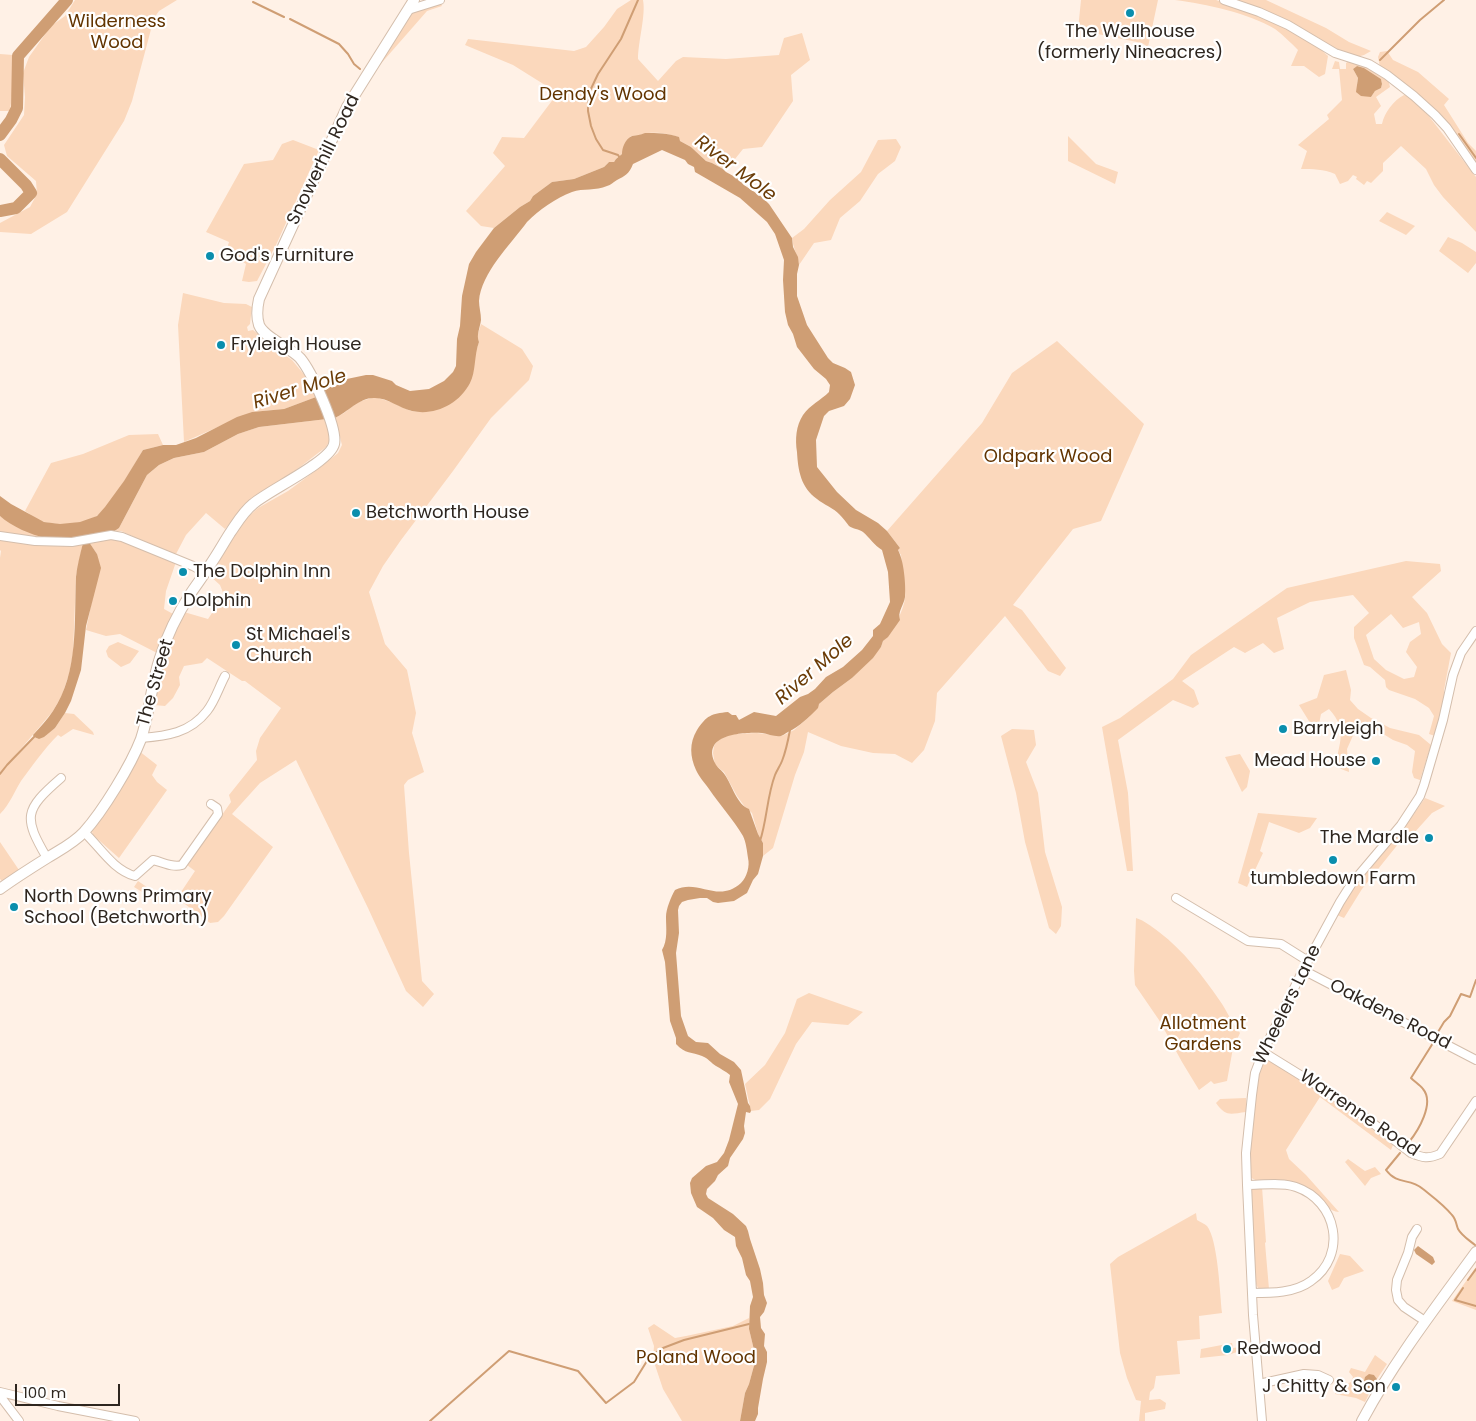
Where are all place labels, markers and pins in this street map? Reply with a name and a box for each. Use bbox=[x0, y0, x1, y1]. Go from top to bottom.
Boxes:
marker: The Wellhouse (formerly Nineacres) bbox=[1124, 7, 1136, 19]
place label: The Wellhouse (formerly Nineacres) bbox=[1037, 21, 1223, 64]
place label: God's Furniture bbox=[220, 245, 354, 267]
marker: God's Furniture bbox=[204, 250, 216, 262]
place label: Fryleigh House bbox=[231, 334, 361, 356]
marker: Fryleigh House bbox=[215, 339, 227, 351]
place label: Betchworth House bbox=[366, 502, 529, 524]
marker: Betchworth House bbox=[350, 507, 362, 519]
place label: The Dolphin Inn bbox=[193, 561, 331, 583]
marker: The Dolphin Inn bbox=[177, 566, 189, 578]
place label: Dolphin bbox=[183, 590, 251, 612]
marker: Dolphin bbox=[167, 595, 179, 607]
place label: St Michael's Church bbox=[246, 624, 350, 666]
marker: St Michael's Church bbox=[230, 639, 242, 651]
place label: Barryleigh bbox=[1293, 718, 1383, 740]
marker: Barryleigh bbox=[1277, 723, 1289, 735]
place label: Mead House bbox=[1254, 750, 1366, 772]
marker: Mead House bbox=[1370, 755, 1382, 767]
place label: The Mardle bbox=[1320, 827, 1419, 849]
marker: The Mardle bbox=[1423, 832, 1435, 844]
marker: tumbledown Farm bbox=[1327, 854, 1339, 866]
place label: tumbledown Farm bbox=[1250, 868, 1416, 890]
place label: North Downs Primary School (Betchworth) bbox=[24, 886, 212, 929]
marker: North Downs Primary School (Betchworth) bbox=[8, 901, 20, 913]
place label: Redwood bbox=[1237, 1338, 1321, 1360]
marker: Redwood bbox=[1221, 1343, 1233, 1355]
place label: J Chitty & Son bbox=[1262, 1376, 1386, 1398]
marker: J Chitty & Son bbox=[1390, 1381, 1402, 1393]

